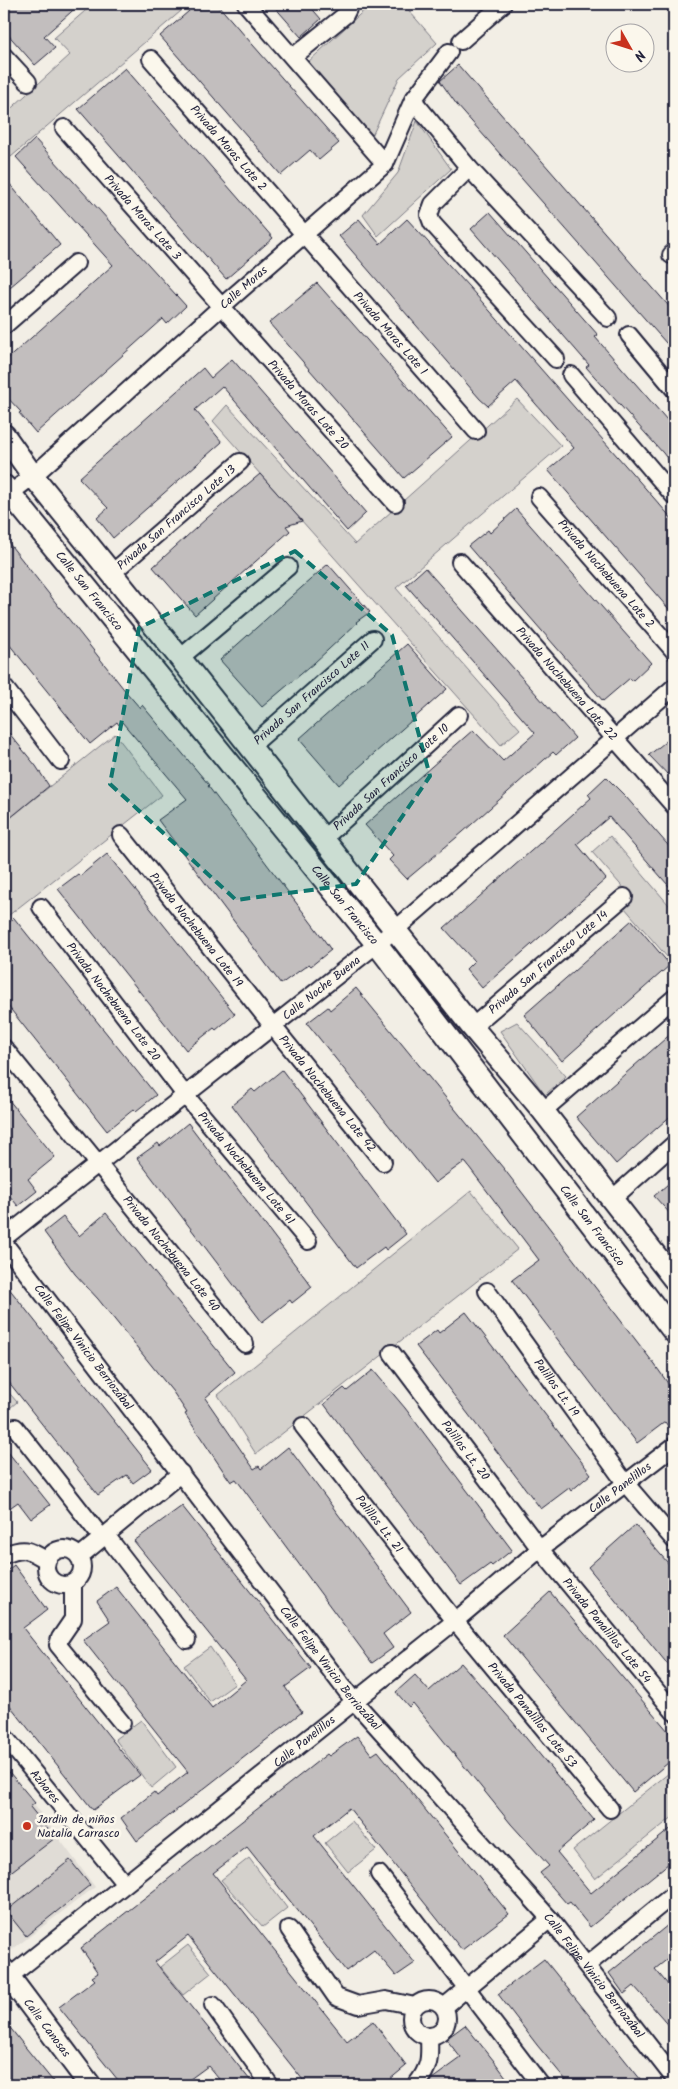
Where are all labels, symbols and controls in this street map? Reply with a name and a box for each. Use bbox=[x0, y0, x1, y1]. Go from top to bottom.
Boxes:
north arrow bbox=[606, 22, 656, 72]
text: N bbox=[628, 45, 651, 66]
street label: Privada Moras Lote 2 bbox=[185, 101, 271, 195]
street label: Privada Moras Lote 3 bbox=[99, 170, 186, 265]
street label: Calle Moras bbox=[215, 261, 272, 314]
street label: Privada Moras Lote 1 bbox=[348, 287, 432, 380]
street label: Privada Moras Lote 20 bbox=[263, 356, 353, 454]
street label: Privada San Francisco Lote 13 bbox=[113, 460, 240, 575]
street label: Privada Nochebuena Lote 2 bbox=[553, 515, 659, 633]
street label: Calle San Francisco bbox=[50, 547, 127, 635]
street label: Privada Nochebuena Lote 22 bbox=[511, 623, 622, 745]
street label: Privada San Francisco Lote 11 bbox=[250, 637, 375, 750]
street label: Privada San Francisco Lote 10 bbox=[329, 719, 454, 836]
street label: Calle San Francisco bbox=[306, 861, 383, 949]
street label: Privada Nochebuena Lote 19 bbox=[144, 868, 248, 992]
street label: Privada San Francisco Lote 14 bbox=[484, 905, 613, 1019]
street label: Privada Nochebuena Lote 20 bbox=[61, 938, 165, 1065]
street label: Calle Noche Buena bbox=[278, 951, 365, 1025]
street label: Privada Nochebuena Lote 42 bbox=[274, 1031, 381, 1157]
street label: Privada Nochebuena Lote 41 bbox=[193, 1107, 299, 1229]
street label: Calle San Francisco bbox=[554, 1181, 629, 1271]
street label: Privada Nochebuena Lote 40 bbox=[118, 1192, 224, 1316]
street label: Calle Felipe Vinicio Berriozábal bbox=[29, 1280, 138, 1415]
street label: Palillos Lt. 19 bbox=[529, 1355, 584, 1421]
street label: Palillos Lt. 20 bbox=[436, 1417, 494, 1485]
street label: Calle Panelillos bbox=[584, 1458, 656, 1519]
street label: Palillos Lt. 21 bbox=[350, 1491, 408, 1557]
street label: Privada Panalillos Lote 54 bbox=[557, 1574, 656, 1688]
street label: Calle Felipe Vinicio Berriozábal bbox=[275, 1602, 385, 1735]
street label: Privada Panalillos Lote 53 bbox=[483, 1658, 581, 1772]
street label: Calle Panelillos bbox=[269, 1711, 340, 1773]
street label: Azhares bbox=[25, 1765, 64, 1808]
place label: Jardin de niños Natalia Carrasco bbox=[37, 1810, 120, 1843]
marker: Jardin de niños Natalia Carrasco bbox=[21, 1820, 33, 1832]
street label: Calle Felipe Vinicio Berriozábal bbox=[539, 1909, 649, 2042]
street label: Calle Canosas bbox=[18, 1994, 75, 2061]

